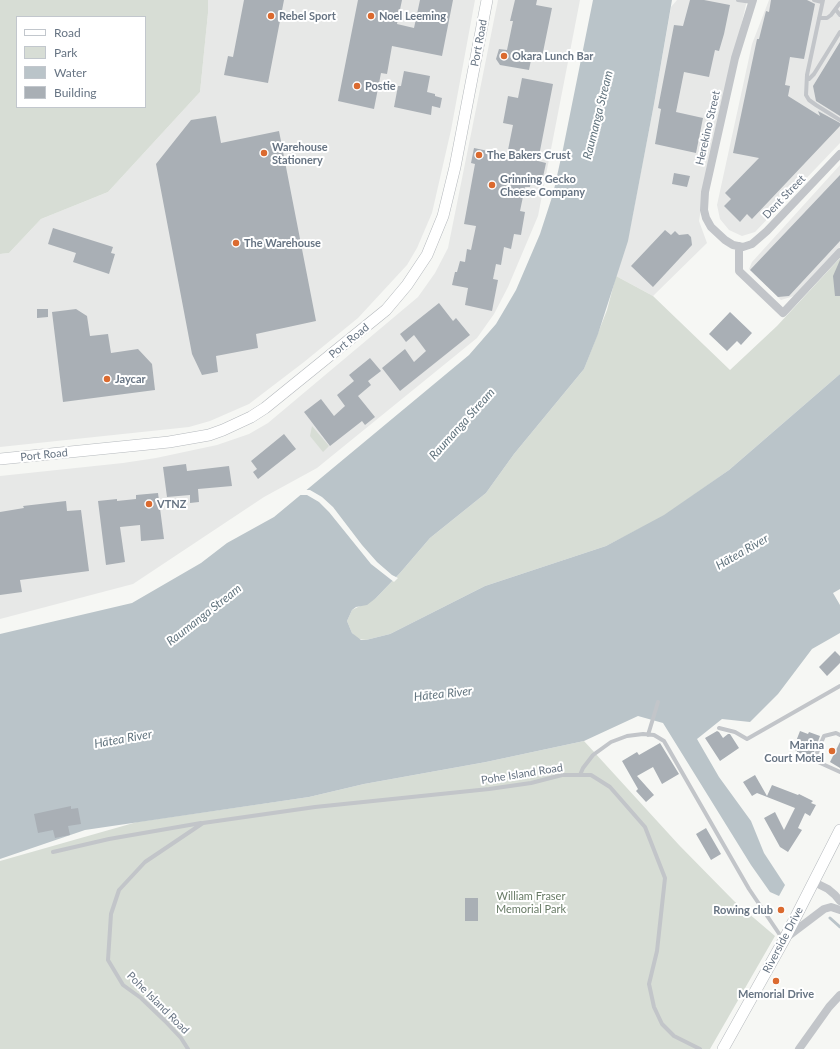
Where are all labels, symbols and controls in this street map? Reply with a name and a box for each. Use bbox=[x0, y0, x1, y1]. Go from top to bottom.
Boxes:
place label: Rebel Sport bbox=[279, 9, 336, 23]
place label: Noel Leeming bbox=[379, 9, 446, 23]
marker: Rebel Sport bbox=[266, 11, 276, 21]
marker: Noel Leeming bbox=[366, 11, 376, 21]
legend bbox=[16, 16, 146, 108]
street label: Port Road bbox=[468, 18, 490, 68]
text: Road bbox=[54, 25, 81, 40]
text: Park bbox=[54, 45, 77, 60]
place label: Okara Lunch Bar bbox=[512, 49, 593, 63]
marker: Okara Lunch Bar bbox=[499, 51, 509, 61]
text: Water bbox=[54, 65, 87, 80]
water label: Raumanga Stream bbox=[580, 69, 616, 161]
place label: Postie bbox=[365, 79, 396, 93]
marker: Postie bbox=[352, 81, 362, 91]
text: Building bbox=[54, 85, 97, 100]
street label: Herekino Street bbox=[693, 89, 723, 167]
place label: Warehouse Stationery bbox=[272, 140, 328, 166]
marker: Warehouse Stationery bbox=[259, 148, 269, 158]
place label: The Bakers Crust bbox=[487, 148, 571, 162]
marker: The Bakers Crust bbox=[474, 150, 484, 160]
place label: Grinning Gecko Cheese Company bbox=[500, 172, 585, 198]
street label: Dent Street bbox=[760, 172, 808, 222]
marker: Grinning Gecko Cheese Company bbox=[487, 180, 497, 190]
place label: The Warehouse bbox=[244, 236, 321, 250]
marker: The Warehouse bbox=[231, 238, 241, 248]
street label: Port Road bbox=[326, 321, 372, 361]
place label: Jaycar bbox=[115, 372, 146, 386]
marker: Jaycar bbox=[102, 374, 112, 384]
water label: Raumanga Stream bbox=[426, 385, 498, 463]
street label: Port Road bbox=[20, 446, 68, 464]
place label: VTNZ bbox=[157, 497, 186, 511]
marker: VTNZ bbox=[144, 499, 154, 509]
water label: Hātea River bbox=[713, 531, 771, 573]
water label: Raumanga Stream bbox=[164, 581, 244, 649]
water label: Hātea River bbox=[413, 684, 473, 704]
water label: Hātea River bbox=[93, 727, 153, 751]
place label: Marina Court Motel bbox=[764, 738, 824, 764]
marker: Marina Court Motel bbox=[827, 746, 837, 756]
street label: Pohe Island Road bbox=[480, 761, 564, 787]
park label: William Fraser Memorial Park bbox=[496, 889, 566, 915]
place label: Rowing club bbox=[713, 903, 773, 917]
street label: Riverside Drive bbox=[760, 905, 806, 975]
marker: Rowing club bbox=[776, 905, 786, 915]
street label: Pohe Island Road bbox=[124, 969, 192, 1037]
marker: Memorial Drive bbox=[771, 976, 781, 986]
place label: Memorial Drive bbox=[738, 987, 814, 1001]

